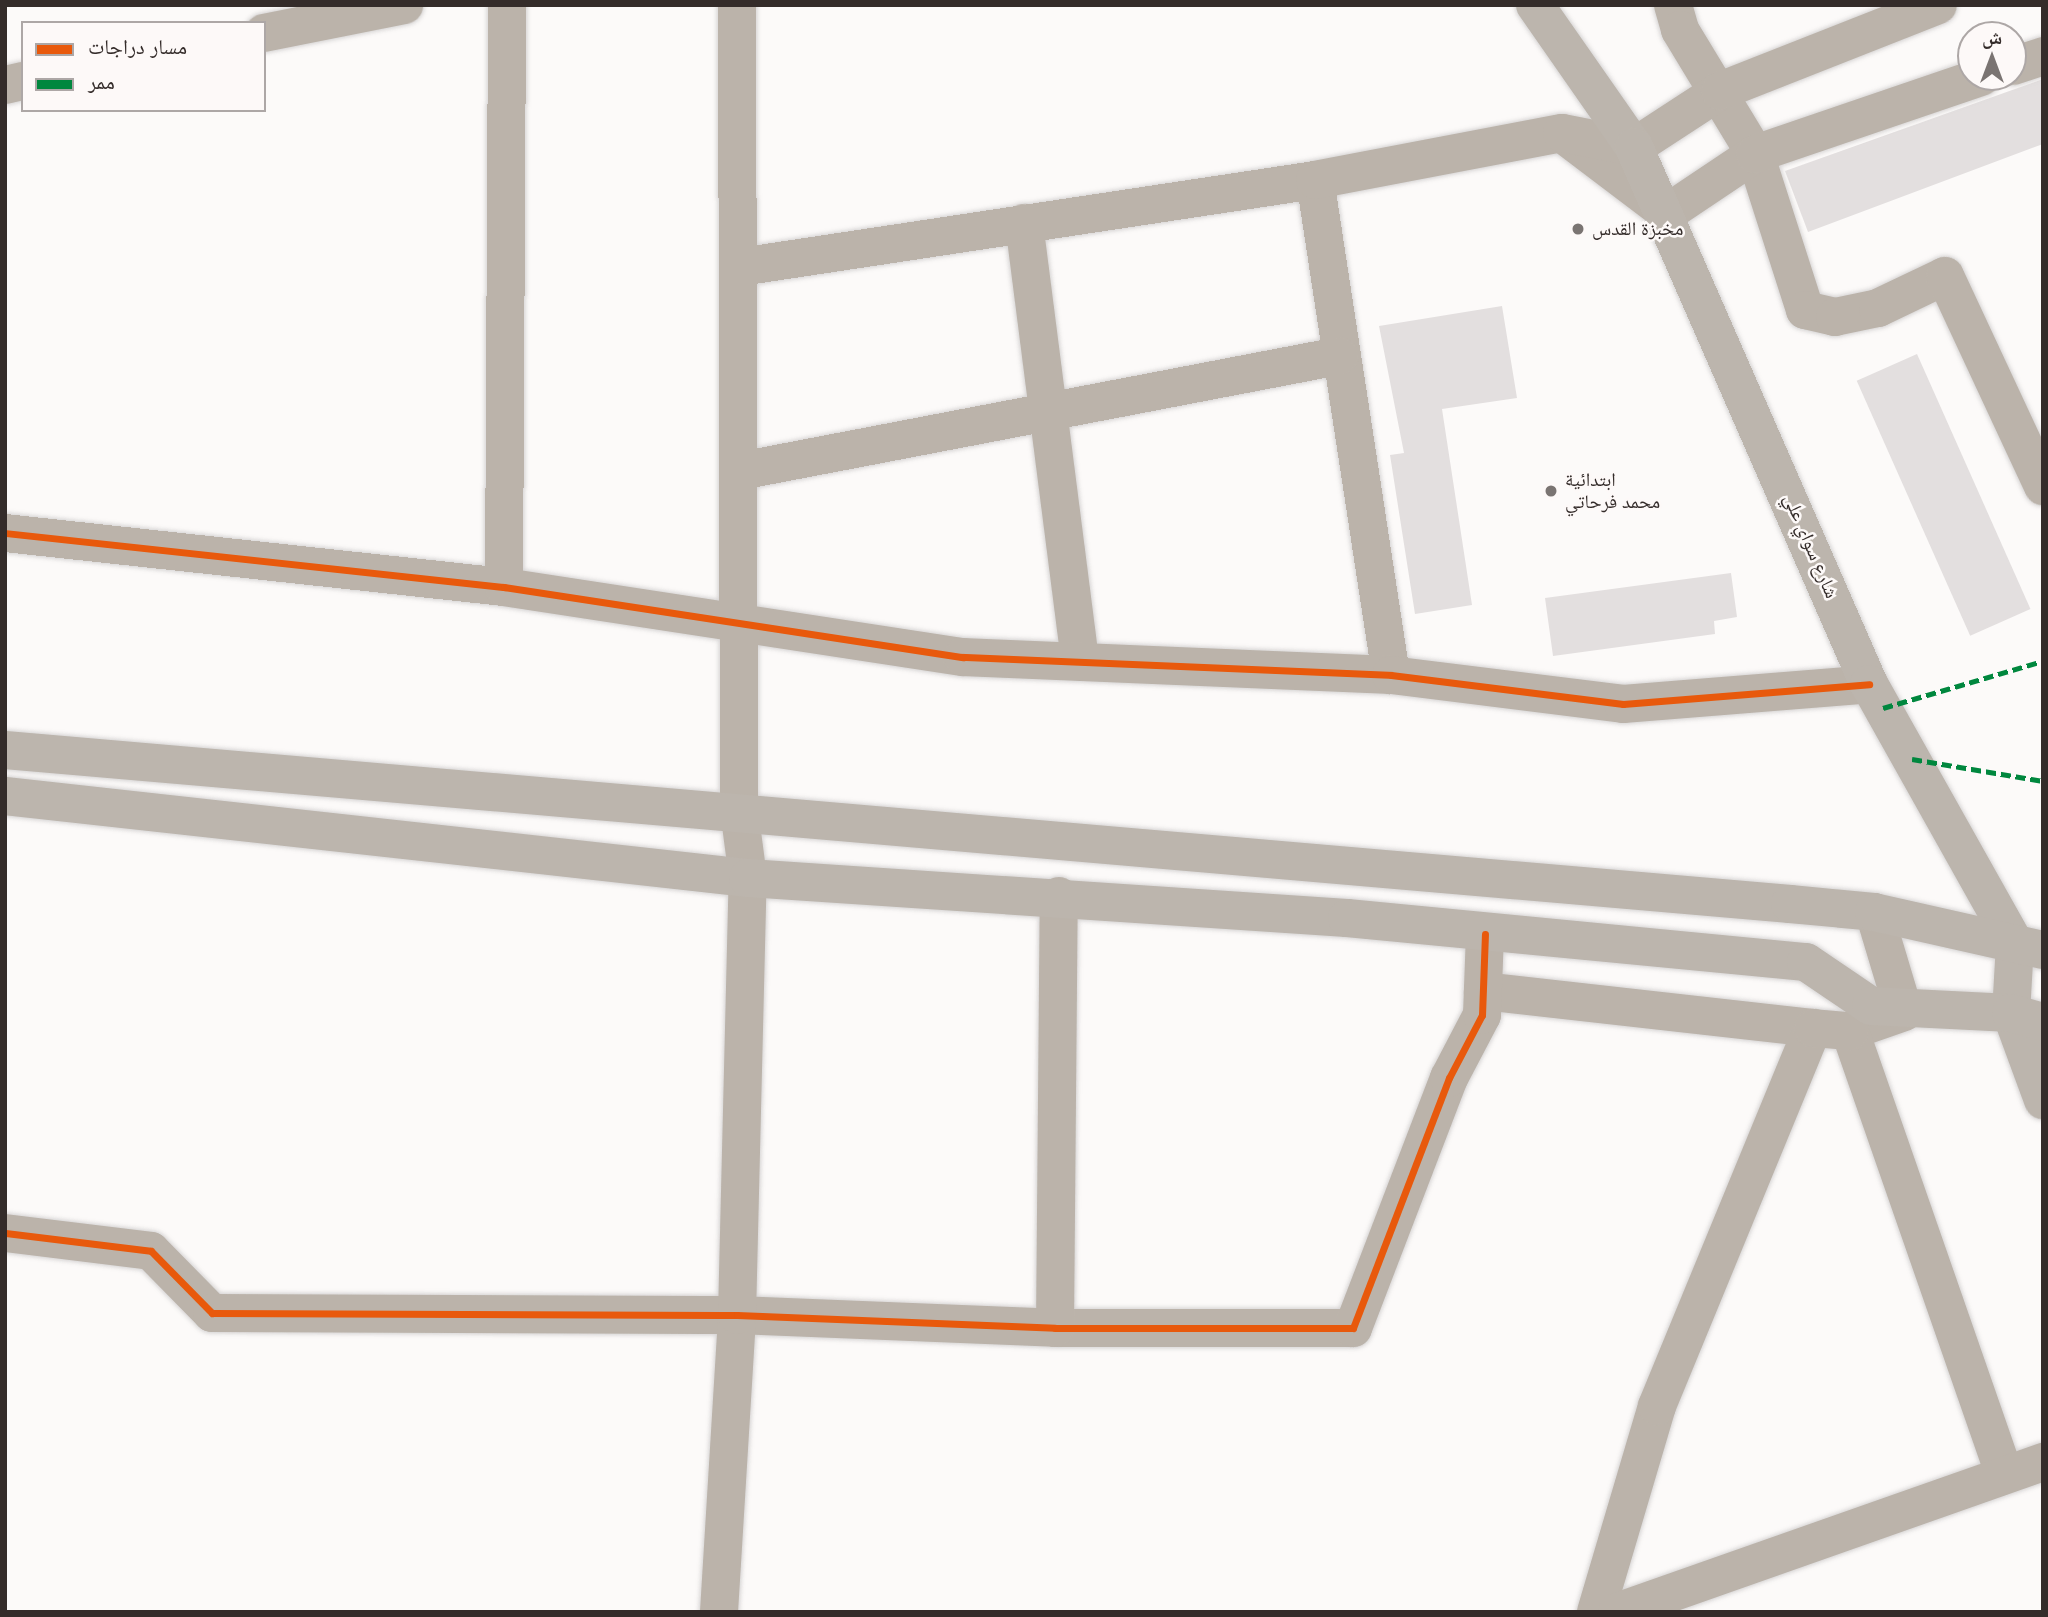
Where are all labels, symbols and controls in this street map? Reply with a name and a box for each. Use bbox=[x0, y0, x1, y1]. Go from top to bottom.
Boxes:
legend bbox=[21, 21, 266, 112]
north arrow bbox=[1957, 21, 2027, 91]
text: ش bbox=[1982, 25, 2002, 49]
text: مسار دراجات bbox=[88, 33, 187, 59]
text: ممر bbox=[88, 68, 115, 94]
place label: مخبزة القدس bbox=[1592, 218, 1683, 240]
marker: مخبزة القدس bbox=[1570, 221, 1586, 237]
place label: ابتدائية محمد فرحاتي bbox=[1565, 469, 1660, 513]
marker: ابتدائية محمد فرحاتي bbox=[1543, 483, 1559, 499]
street label: شارع سواي علي bbox=[1779, 490, 1843, 602]

